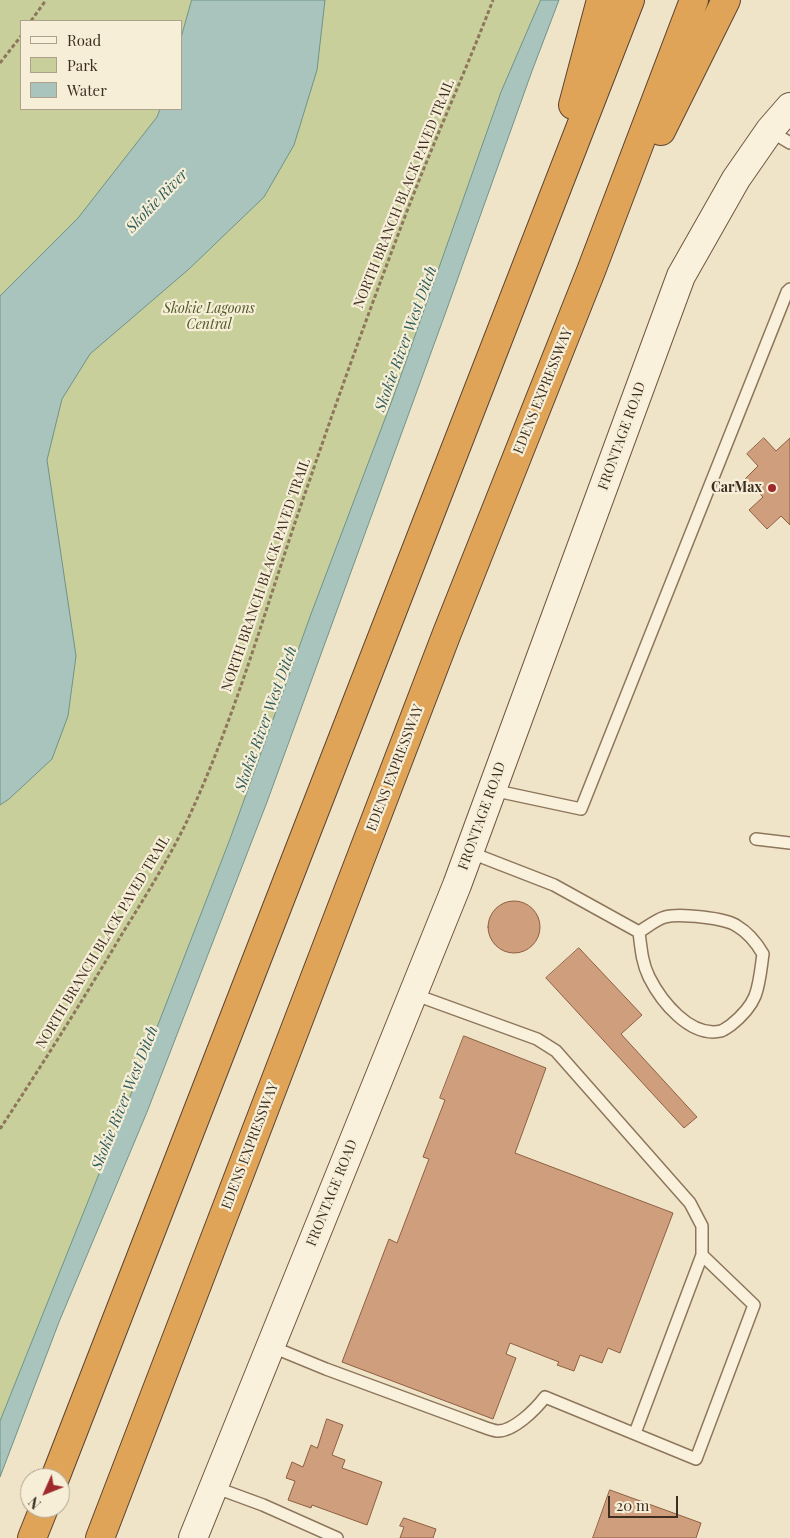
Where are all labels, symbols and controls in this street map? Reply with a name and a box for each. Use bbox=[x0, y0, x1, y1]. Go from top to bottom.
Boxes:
legend bbox=[20, 20, 182, 110]
text: Road bbox=[67, 30, 101, 50]
text: Park bbox=[67, 55, 98, 75]
street label: NORTH BRANCH BLACK PAVED TRAIL bbox=[350, 77, 458, 311]
text: Water bbox=[67, 80, 107, 100]
water label: Skokie River bbox=[122, 166, 192, 236]
water label: Skokie River West Ditch bbox=[371, 264, 441, 414]
park label: Skokie Lagoons Central bbox=[163, 301, 255, 334]
street label: EDENS EXPRESSWAY bbox=[510, 325, 576, 457]
street label: FRONTAGE ROAD bbox=[595, 380, 649, 492]
street label: NORTH BRANCH BLACK PAVED TRAIL bbox=[218, 456, 314, 694]
place label: CarMax bbox=[711, 480, 762, 496]
marker: CarMax bbox=[766, 482, 778, 494]
water label: Skokie River West Ditch bbox=[231, 644, 301, 794]
street label: EDENS EXPRESSWAY bbox=[363, 702, 427, 834]
street label: FRONTAGE ROAD bbox=[455, 760, 509, 872]
street label: NORTH BRANCH BLACK PAVED TRAIL bbox=[33, 833, 173, 1051]
water label: Skokie River West Ditch bbox=[88, 1023, 162, 1173]
street label: EDENS EXPRESSWAY bbox=[218, 1080, 282, 1212]
street label: FRONTAGE ROAD bbox=[303, 1137, 361, 1249]
north arrow bbox=[20, 1468, 70, 1518]
scale bar bbox=[610, 1486, 680, 1518]
text: N bbox=[24, 1493, 45, 1513]
text: 20 m bbox=[616, 1495, 649, 1515]

